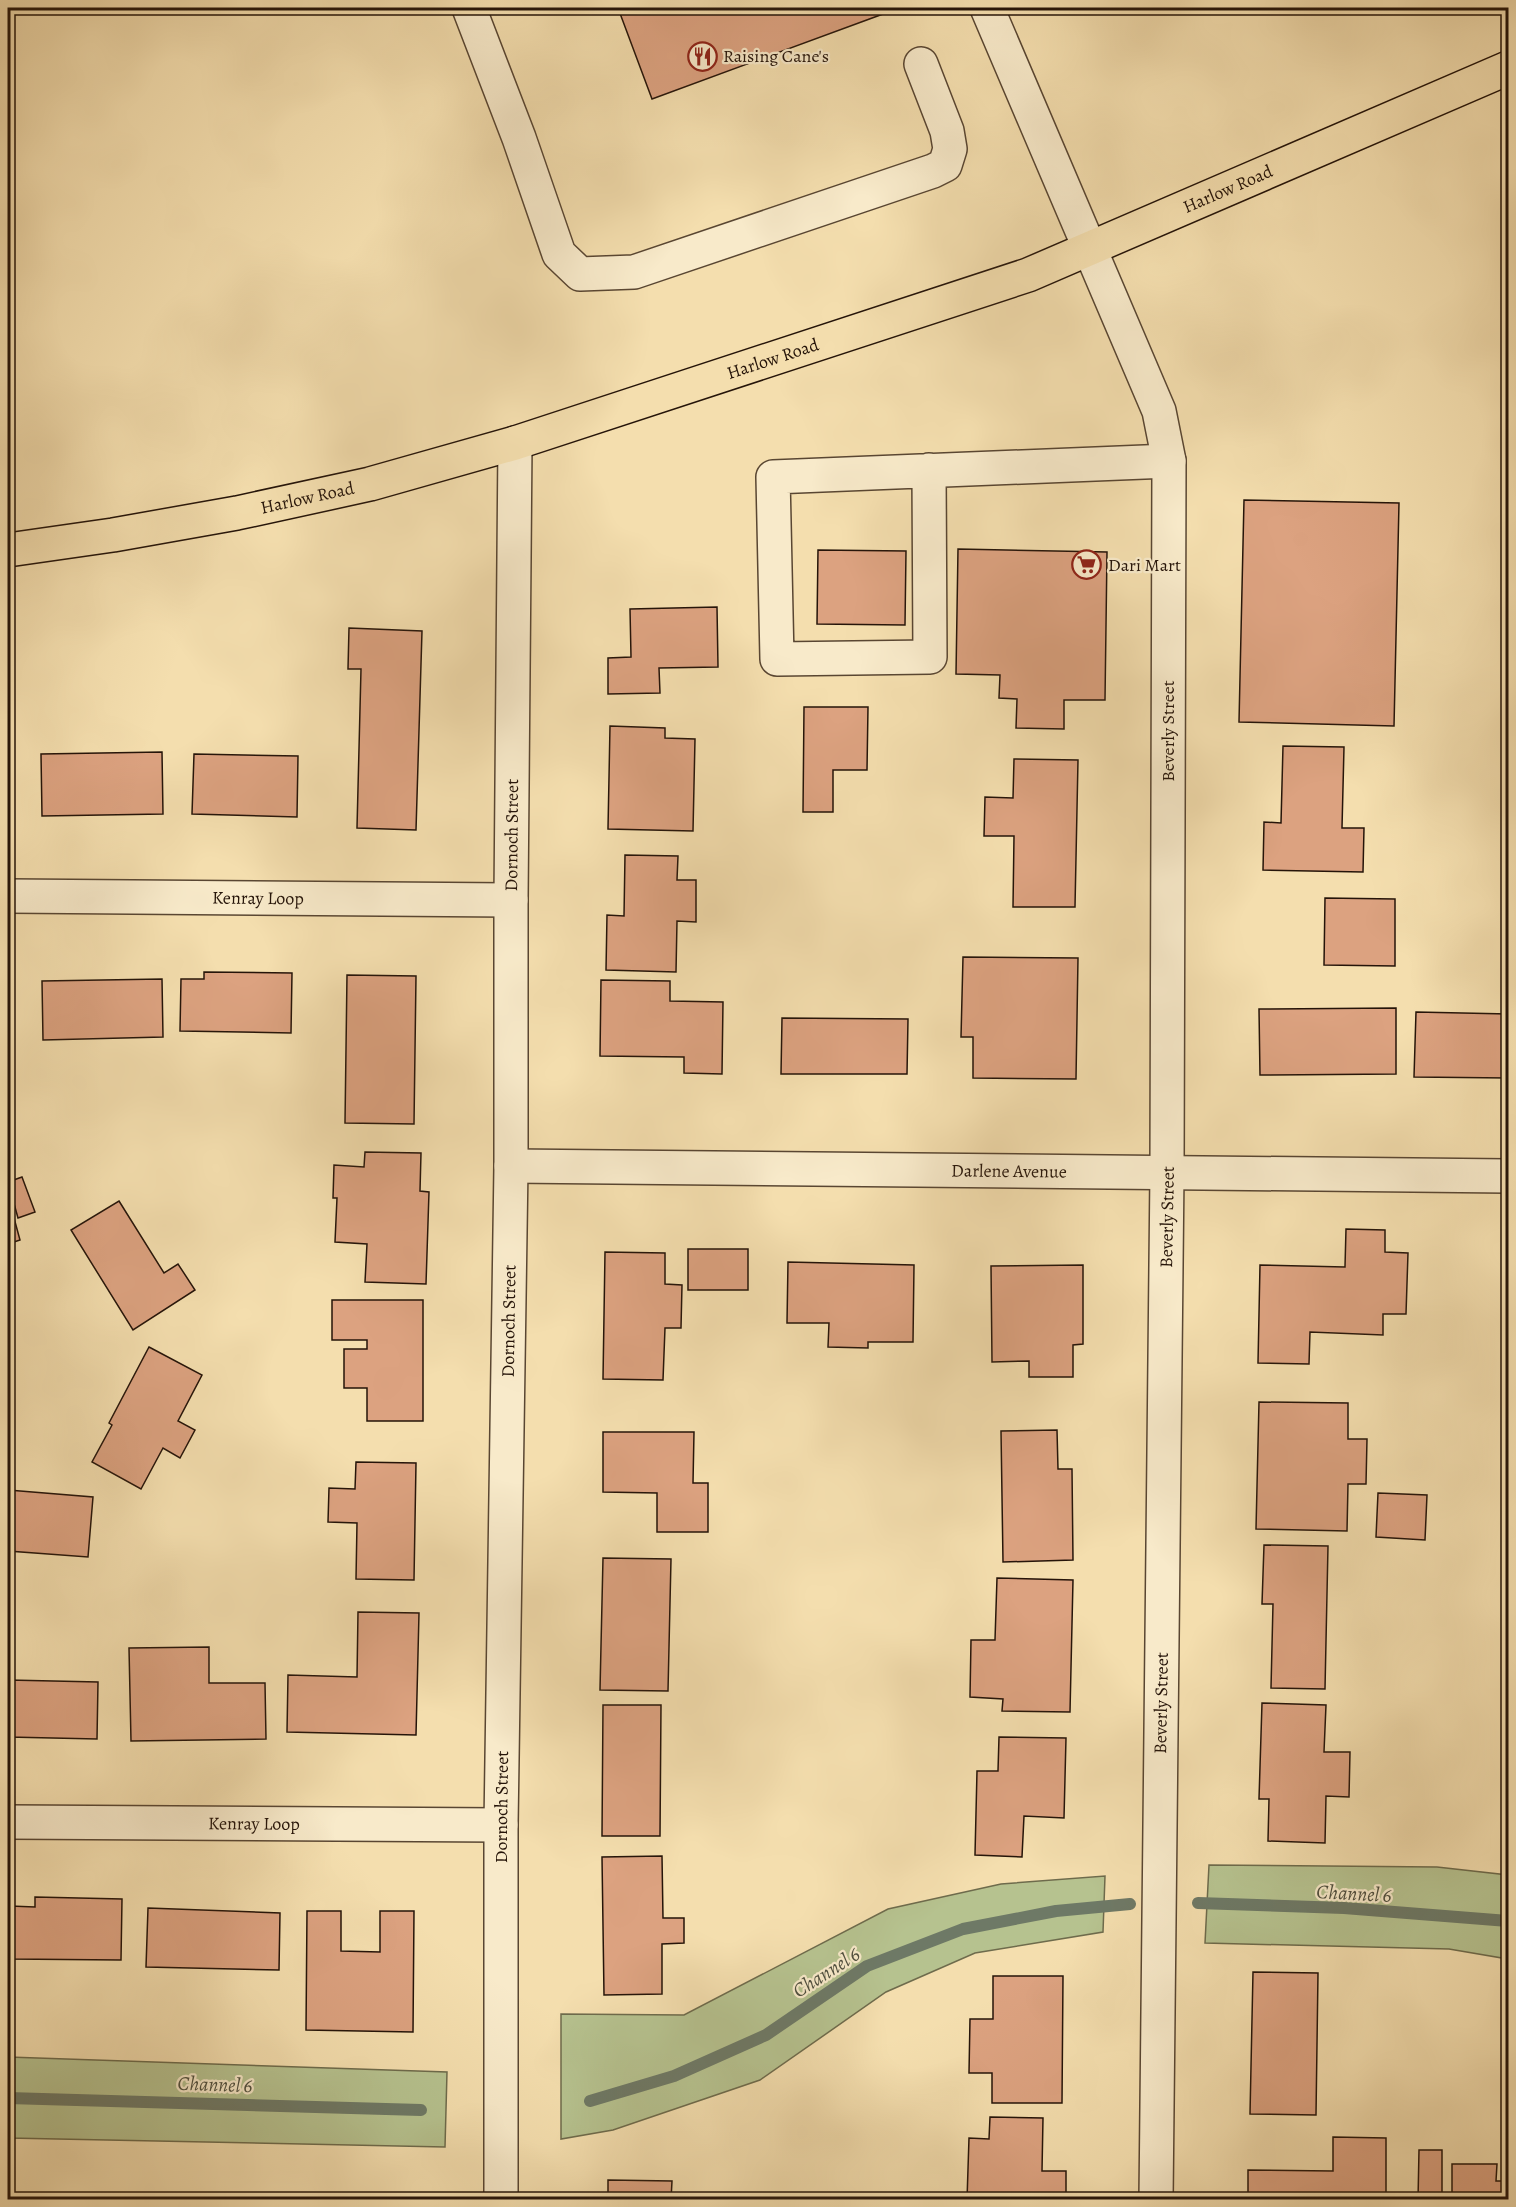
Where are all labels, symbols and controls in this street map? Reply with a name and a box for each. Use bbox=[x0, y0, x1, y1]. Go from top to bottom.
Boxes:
restaurant icon: Raising Cane's bbox=[686, 40, 718, 72]
place label: Raising Cane's bbox=[723, 44, 829, 68]
street label: Harlow Road bbox=[1179, 159, 1276, 219]
street label: Harlow Road bbox=[724, 332, 822, 385]
street label: Harlow Road bbox=[258, 476, 357, 520]
supermarket icon: Dari Mart bbox=[1071, 549, 1103, 581]
place label: Dari Mart bbox=[1108, 553, 1181, 577]
street label: Beverly Street bbox=[1156, 680, 1180, 782]
street label: Dornoch Street bbox=[499, 779, 524, 891]
street label: Kenray Loop bbox=[212, 886, 304, 910]
street label: Darlene Avenue bbox=[951, 1158, 1067, 1184]
street label: Beverly Street bbox=[1154, 1166, 1180, 1268]
street label: Dornoch Street bbox=[496, 1265, 522, 1378]
street label: Beverly Street bbox=[1148, 1652, 1174, 1754]
street label: Dornoch Street bbox=[489, 1751, 514, 1863]
street label: Kenray Loop bbox=[208, 1811, 300, 1836]
water label: Channel 6 bbox=[1316, 1878, 1392, 1909]
water label: Channel 6 bbox=[787, 1940, 865, 2004]
water label: Channel 6 bbox=[177, 2070, 253, 2099]

